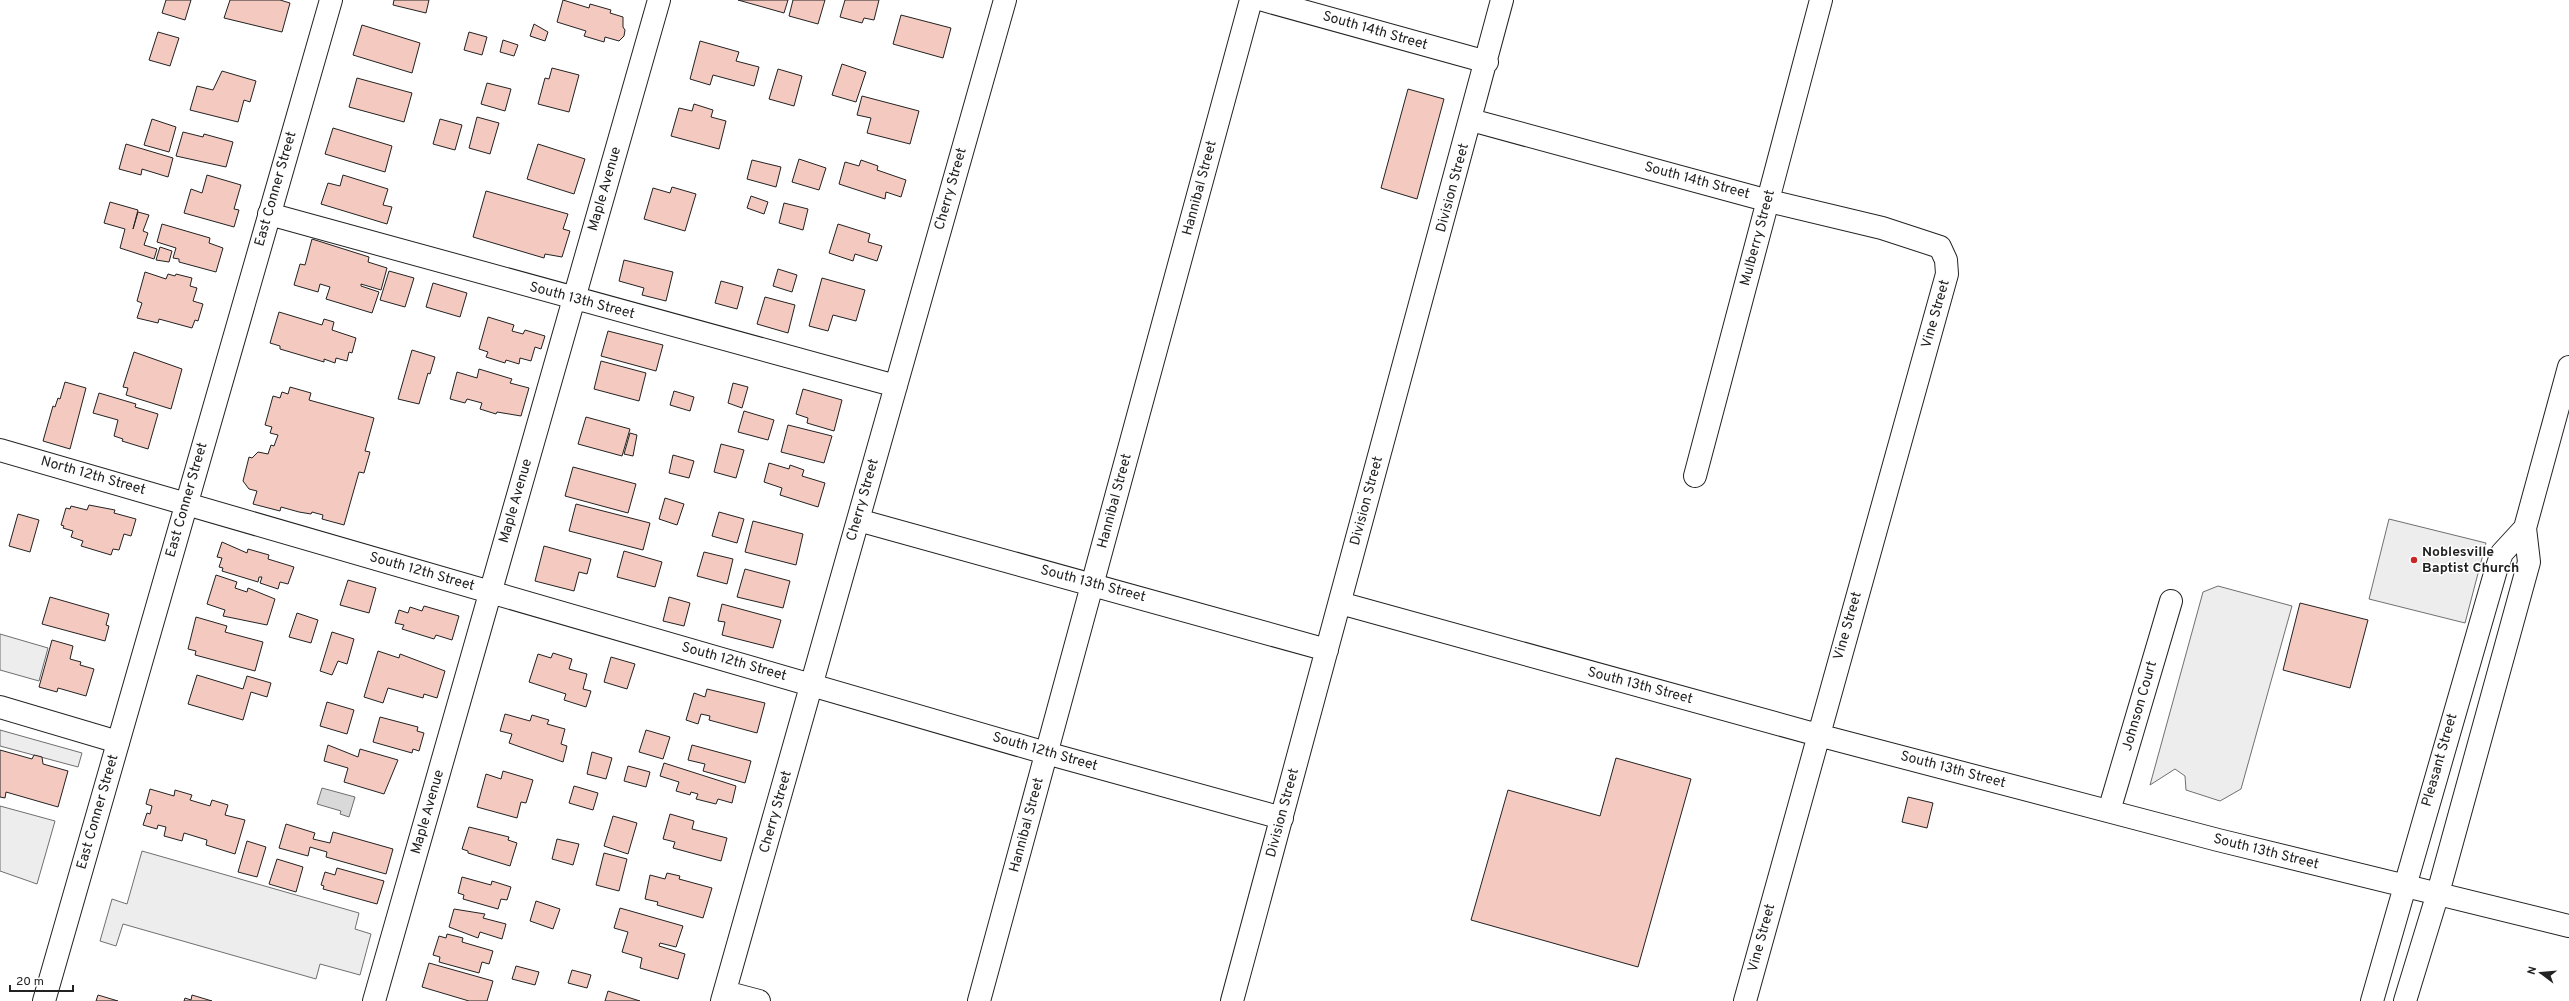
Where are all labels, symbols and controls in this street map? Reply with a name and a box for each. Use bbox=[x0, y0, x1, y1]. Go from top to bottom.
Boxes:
street label: South 14th Street bbox=[1321, 8, 1429, 54]
street label: East Conner Street bbox=[251, 130, 301, 248]
street label: Hannibal Street bbox=[1179, 139, 1221, 237]
street label: Division Street bbox=[1433, 142, 1473, 234]
street label: Maple Avenue bbox=[585, 145, 625, 233]
street label: Cherry Street bbox=[931, 146, 971, 232]
street label: South 14th Street bbox=[1642, 159, 1752, 203]
street label: Mulberry Street bbox=[1737, 188, 1779, 288]
street label: Vine Street bbox=[1918, 278, 1954, 350]
street label: South 13th Street bbox=[528, 279, 636, 323]
street label: East Conner Street bbox=[162, 441, 212, 559]
street label: Hannibal Street bbox=[1094, 452, 1136, 550]
street label: North 12th Street bbox=[39, 453, 147, 499]
street label: Division Street bbox=[1347, 455, 1387, 547]
street label: Maple Avenue bbox=[496, 457, 536, 545]
street label: Cherry Street bbox=[843, 457, 883, 543]
place label: Noblesville Baptist Church bbox=[2422, 544, 2519, 577]
street label: South 12th Street bbox=[367, 549, 477, 595]
marker: Noblesville Baptist Church bbox=[2409, 555, 2419, 565]
street label: South 13th Street bbox=[1039, 562, 1147, 606]
street label: Vine Street bbox=[1830, 590, 1866, 662]
street label: South 12th Street bbox=[679, 639, 789, 685]
street label: Johnson Court bbox=[2119, 659, 2161, 753]
street label: South 13th Street bbox=[1586, 664, 1694, 708]
street label: Pleasant Street bbox=[2419, 711, 2461, 809]
street label: South 12th Street bbox=[990, 729, 1100, 775]
street label: South 13th Street bbox=[1899, 748, 2007, 792]
street label: East Conner Street bbox=[73, 753, 123, 871]
street label: Division Street bbox=[1263, 767, 1303, 859]
street label: Maple Avenue bbox=[408, 768, 448, 856]
street label: Cherry Street bbox=[756, 769, 796, 855]
street label: Hannibal Street bbox=[1006, 776, 1048, 874]
street label: South 13th Street bbox=[2211, 831, 2321, 873]
street label: Vine Street bbox=[1745, 902, 1779, 974]
north arrow bbox=[2521, 953, 2561, 993]
text: N bbox=[2525, 965, 2540, 976]
scale bar bbox=[10, 967, 73, 993]
text: 20 m bbox=[16, 974, 44, 990]

